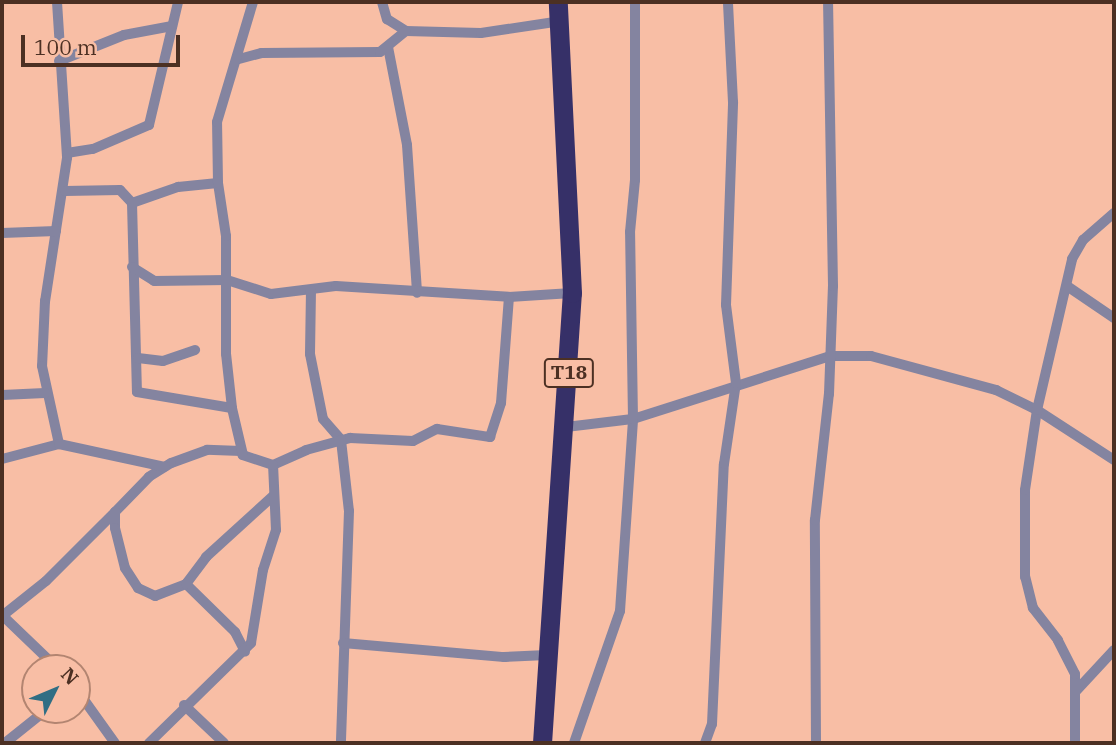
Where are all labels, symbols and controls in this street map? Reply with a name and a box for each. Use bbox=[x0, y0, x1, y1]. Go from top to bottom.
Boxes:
scale bar bbox=[24, 21, 184, 65]
text: 100 m bbox=[34, 33, 97, 61]
road number: T18 bbox=[543, 358, 595, 388]
north arrow bbox=[21, 654, 91, 724]
text: N bbox=[56, 662, 84, 690]

